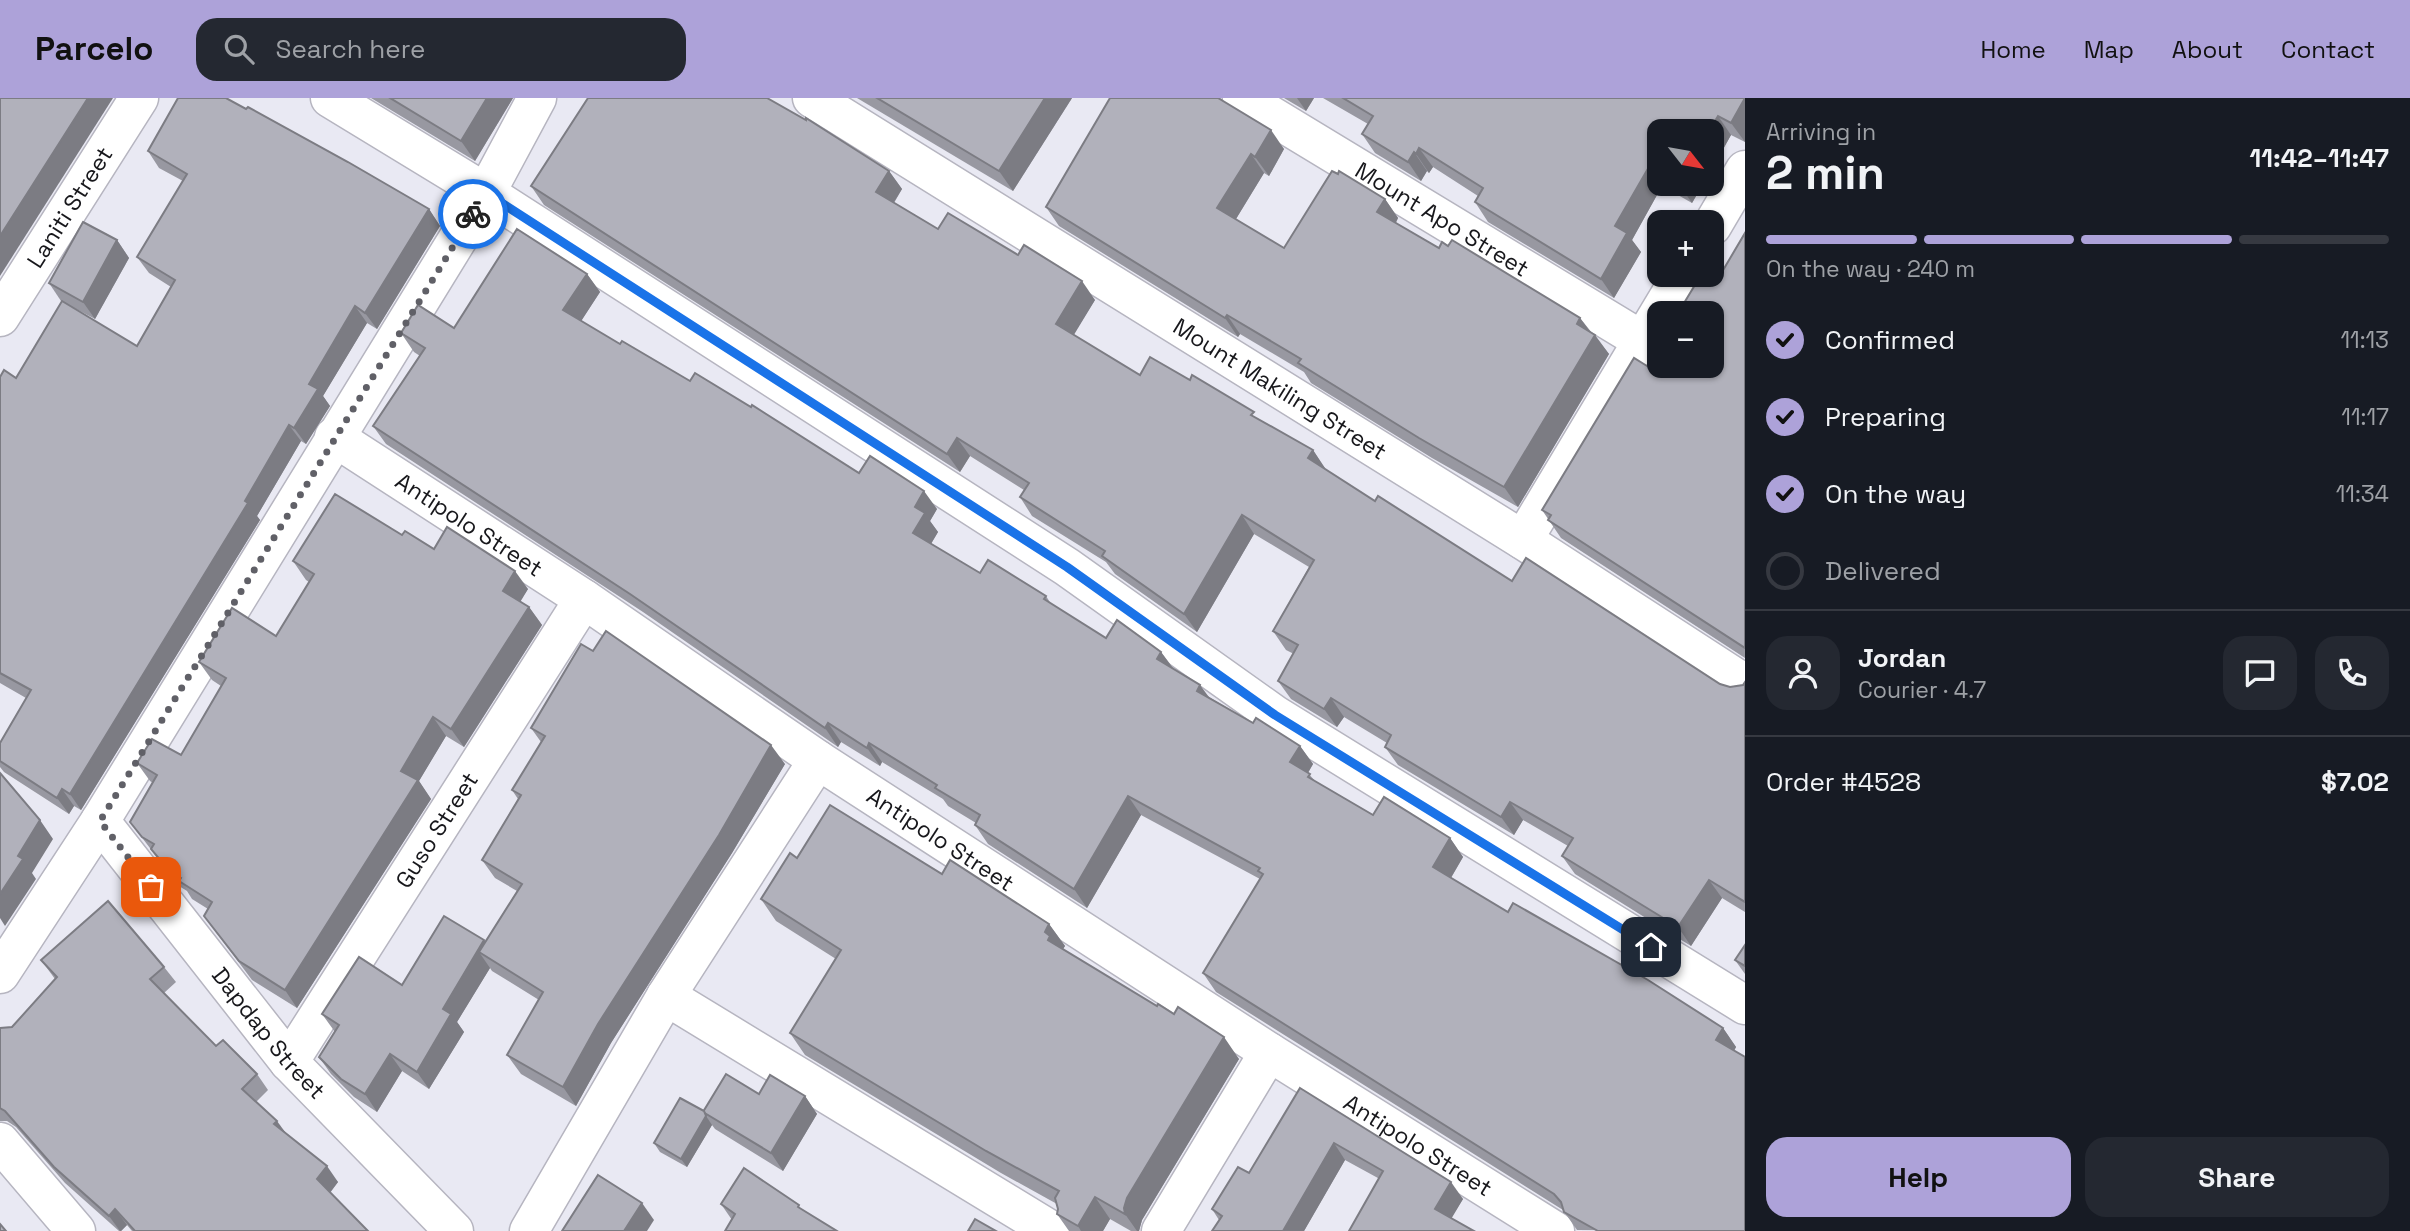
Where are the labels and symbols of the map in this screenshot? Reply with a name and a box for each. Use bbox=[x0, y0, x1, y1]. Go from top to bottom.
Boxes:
north arrow bbox=[1647, 119, 1724, 196]
street label: Laniti Street bbox=[20, 141, 119, 274]
street label: Mount Apo Street bbox=[1350, 155, 1535, 283]
courier bbox=[438, 179, 508, 249]
street label: Mount Makiling Street bbox=[1168, 311, 1392, 467]
street label: Antipolo Street bbox=[390, 466, 548, 583]
street label: Guso Street bbox=[389, 766, 485, 894]
street label: Antipolo Street bbox=[861, 781, 1020, 898]
pin bbox=[121, 857, 181, 917]
pin bbox=[1621, 917, 1681, 977]
street label: Dapdap Street bbox=[205, 961, 332, 1105]
street label: Antipolo Street bbox=[1338, 1088, 1498, 1203]

